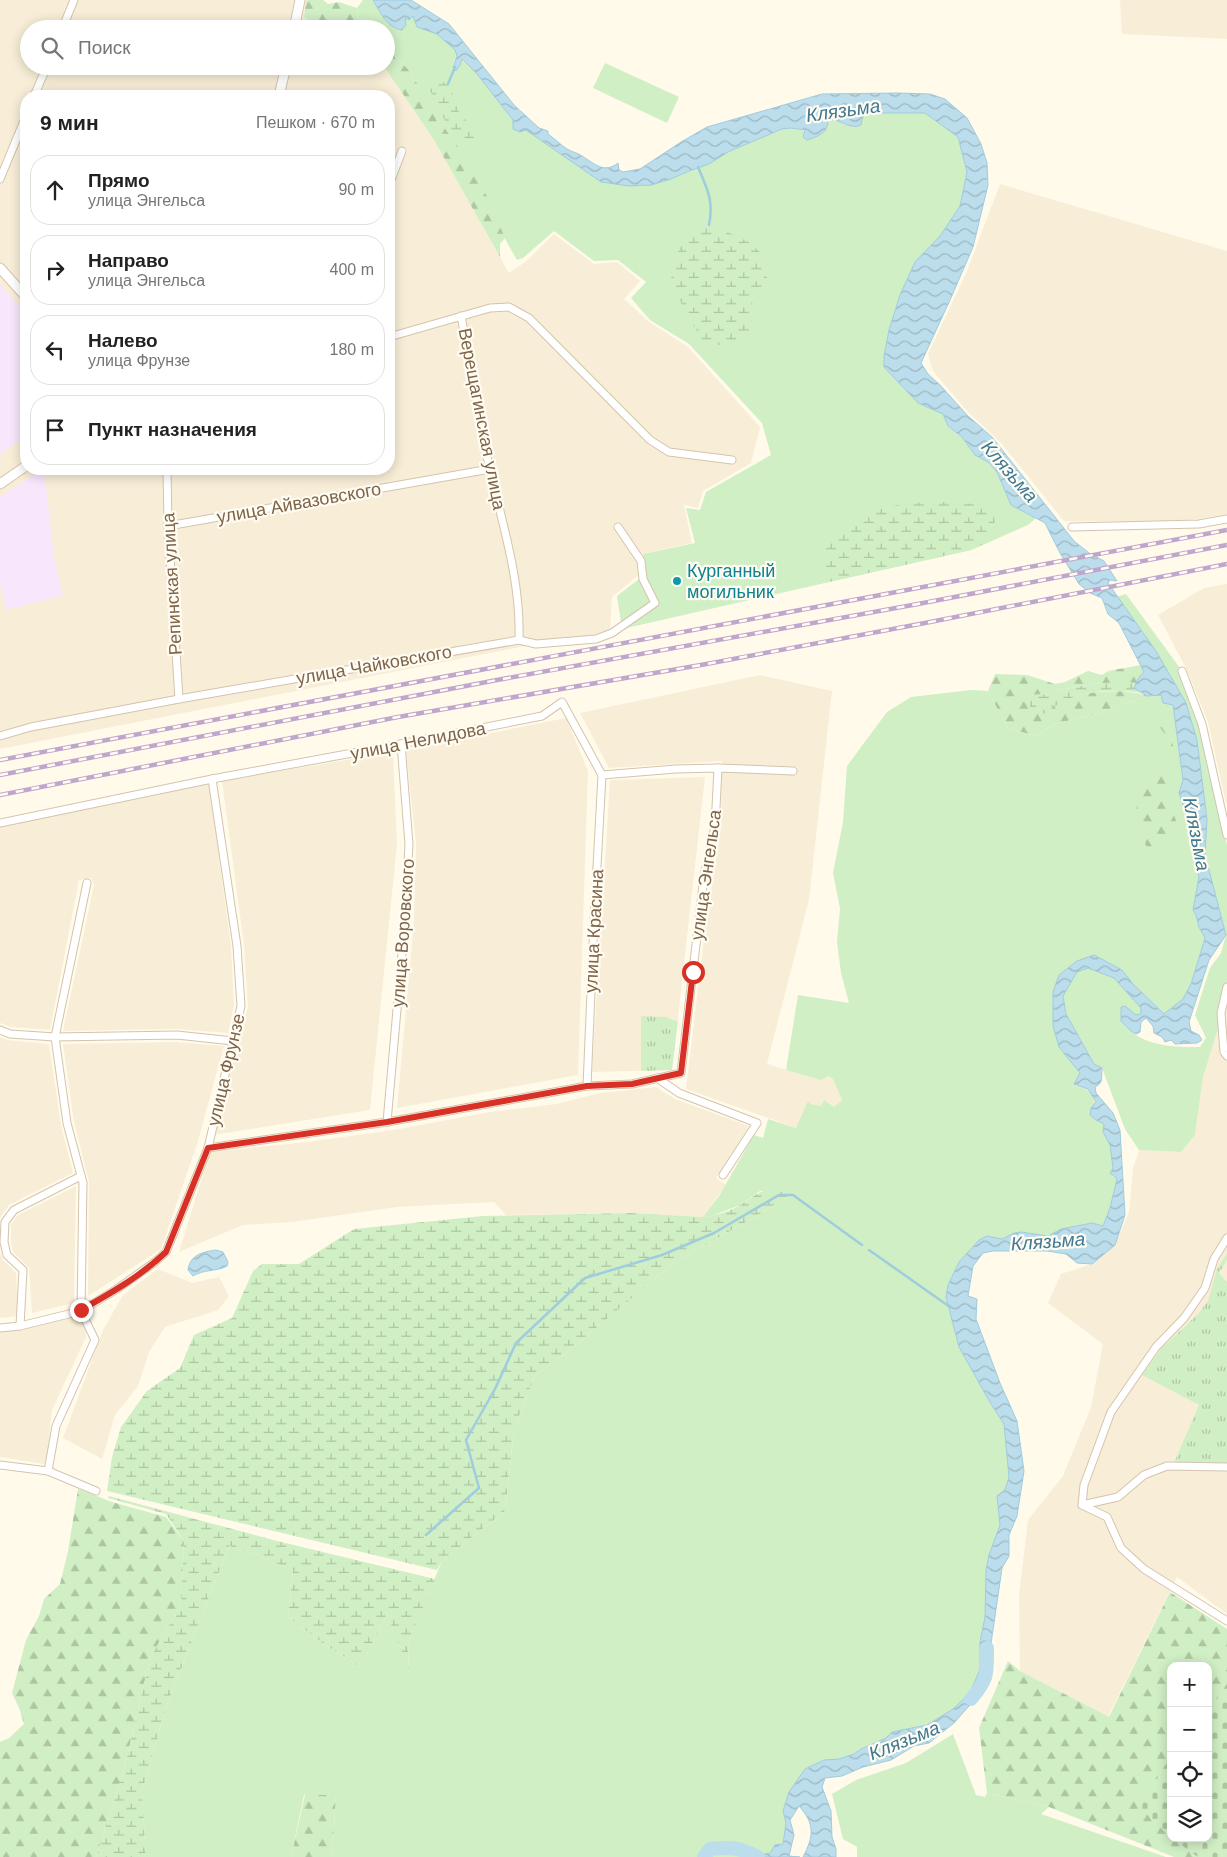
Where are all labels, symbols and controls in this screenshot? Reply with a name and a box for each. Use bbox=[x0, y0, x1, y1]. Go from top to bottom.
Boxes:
search box bbox=[20, 20, 395, 75]
icon: search bbox=[38, 34, 66, 62]
text: Поиск bbox=[78, 37, 131, 58]
water label: Клязьма bbox=[805, 95, 881, 126]
text: 9 мин bbox=[40, 111, 99, 134]
text: Пешком · 670 m bbox=[256, 114, 375, 131]
text: Прямо bbox=[88, 170, 150, 191]
icon: ahead bbox=[41, 176, 69, 204]
text: 90 m bbox=[338, 181, 374, 198]
text: улица Энгельса bbox=[88, 192, 205, 209]
text: Направо bbox=[88, 250, 169, 271]
icon: right bbox=[41, 256, 69, 284]
text: 400 m bbox=[330, 261, 374, 278]
text: улица Энгельса bbox=[88, 272, 205, 289]
street label: Верещагинская улица bbox=[455, 326, 510, 513]
text: Налево bbox=[88, 330, 158, 351]
icon: left bbox=[41, 336, 69, 364]
text: 180 m bbox=[330, 341, 374, 358]
text: улица Фрунзе bbox=[88, 352, 190, 369]
icon: arrive bbox=[41, 416, 69, 444]
text: Пункт назначения bbox=[88, 419, 257, 440]
water label: Клязьма bbox=[977, 436, 1042, 506]
street label: улица Айвазовского bbox=[215, 479, 383, 527]
street label: Репинская улица bbox=[158, 511, 186, 656]
place label: Курганный могильник bbox=[687, 561, 775, 602]
marker: Курганный могильник bbox=[671, 575, 683, 587]
street label: улица Чайковского bbox=[295, 641, 453, 689]
street label: улица Нелидова bbox=[349, 718, 488, 764]
water label: Клязьма bbox=[1179, 796, 1214, 873]
street label: улица Энгельса bbox=[687, 807, 725, 942]
street label: улица Воровского bbox=[388, 858, 418, 1008]
street label: улица Красина bbox=[581, 868, 607, 993]
route start bbox=[682, 961, 705, 984]
street label: улица Фрунзе bbox=[203, 1012, 249, 1128]
water label: Клязьма bbox=[1010, 1228, 1086, 1255]
route end bbox=[70, 1299, 93, 1322]
map controls bbox=[1167, 1662, 1212, 1842]
button: + bbox=[1167, 1662, 1212, 1707]
button: − bbox=[1167, 1707, 1212, 1752]
water label: Клязьма bbox=[866, 1717, 943, 1764]
button: locate bbox=[1167, 1752, 1212, 1797]
button: layers bbox=[1167, 1797, 1212, 1842]

